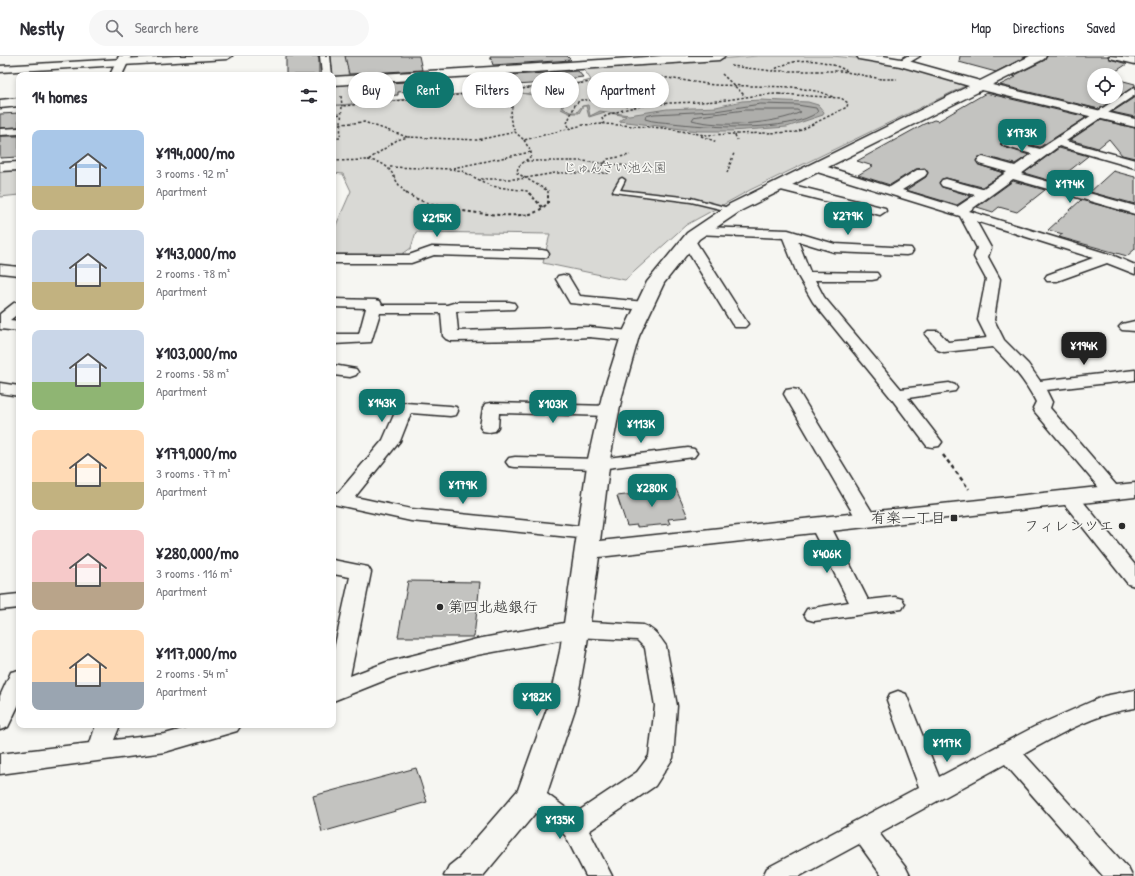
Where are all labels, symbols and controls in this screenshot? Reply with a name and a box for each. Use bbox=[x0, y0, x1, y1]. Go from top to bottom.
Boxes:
search box bbox=[89, 10, 369, 46]
text: Nestly bbox=[20, 15, 65, 41]
icon: search bbox=[103, 17, 125, 39]
text: Search here bbox=[135, 17, 199, 38]
text: Map bbox=[971, 18, 991, 37]
text: Directions bbox=[1013, 18, 1064, 37]
text: Saved bbox=[1086, 18, 1115, 37]
map controls bbox=[1087, 68, 1123, 104]
button: locate bbox=[1087, 68, 1123, 104]
chip: Buy bbox=[348, 72, 395, 108]
chip: Rent bbox=[403, 72, 454, 108]
chip: Filters bbox=[462, 72, 523, 108]
chip: New bbox=[531, 72, 579, 108]
chip: Apartment bbox=[587, 72, 669, 108]
text: 14 homes bbox=[32, 85, 87, 108]
icon: filters bbox=[298, 85, 320, 107]
pin: ¥173K bbox=[994, 119, 1050, 153]
text: ¥173K bbox=[1007, 123, 1037, 141]
text: ¥194,000/mo bbox=[156, 141, 235, 164]
icon: home bbox=[64, 146, 112, 194]
park label: じゅんさい池公園 bbox=[563, 158, 667, 176]
text: 3 rooms · 92 m² bbox=[156, 164, 228, 182]
pin: ¥174K bbox=[1042, 170, 1098, 204]
text: ¥174K bbox=[1056, 174, 1084, 192]
text: Apartment bbox=[156, 182, 207, 200]
pin: ¥279K bbox=[820, 202, 876, 236]
pin: ¥215K bbox=[409, 204, 465, 238]
text: ¥279K bbox=[833, 206, 863, 224]
text: ¥215K bbox=[422, 208, 452, 226]
text: ¥143,000/mo bbox=[156, 241, 236, 264]
icon: home bbox=[64, 246, 112, 294]
text: 2 rooms · 78 m² bbox=[156, 264, 230, 282]
text: Apartment bbox=[156, 282, 207, 300]
pin: ¥194K bbox=[1056, 332, 1112, 366]
text: ¥194K bbox=[1070, 336, 1098, 354]
text: ¥103,000/mo bbox=[156, 341, 237, 364]
icon: home bbox=[64, 346, 112, 394]
text: 2 rooms · 58 m² bbox=[156, 364, 229, 382]
text: Apartment bbox=[156, 382, 207, 400]
pin: ¥143K bbox=[354, 389, 410, 423]
pin: ¥103K bbox=[525, 390, 581, 424]
text: ¥143K bbox=[368, 393, 396, 411]
text: ¥103K bbox=[538, 394, 568, 412]
pin: ¥113K bbox=[613, 410, 669, 444]
text: ¥113K bbox=[627, 414, 655, 432]
text: ¥179,000/mo bbox=[156, 441, 237, 464]
icon: home bbox=[64, 446, 112, 494]
text: 3 rooms · 77 m² bbox=[156, 464, 230, 482]
pin: ¥179K bbox=[435, 471, 491, 505]
pin: ¥280K bbox=[624, 474, 680, 508]
text: ¥179K bbox=[449, 475, 477, 493]
text: ¥280K bbox=[637, 478, 667, 496]
text: Apartment bbox=[156, 482, 207, 500]
place label: 有楽一丁目 bbox=[871, 507, 946, 528]
marker: 有楽一丁目 bbox=[949, 513, 959, 523]
place label: フィレンツエ bbox=[1024, 515, 1114, 536]
marker: フィレンツエ bbox=[1117, 521, 1127, 531]
pin: ¥406K bbox=[799, 540, 855, 574]
text: ¥280,000/mo bbox=[156, 541, 239, 564]
text: ¥406K bbox=[813, 544, 841, 562]
icon: home bbox=[64, 546, 112, 594]
text: 3 rooms · 116 m² bbox=[156, 564, 232, 582]
text: Apartment bbox=[156, 582, 207, 600]
place label: 第四北越銀行 bbox=[448, 596, 538, 617]
marker: 第四北越銀行 bbox=[435, 602, 445, 612]
text: ¥117,000/mo bbox=[156, 641, 237, 664]
icon: home bbox=[64, 646, 112, 694]
text: 2 rooms · 54 m² bbox=[156, 664, 228, 682]
text: Apartment bbox=[156, 682, 207, 700]
pin: ¥182K bbox=[509, 683, 565, 717]
text: ¥182K bbox=[522, 687, 552, 705]
pin: ¥117K bbox=[919, 729, 975, 763]
text: ¥117K bbox=[933, 733, 961, 751]
pin: ¥135K bbox=[532, 806, 588, 840]
text: ¥135K bbox=[546, 810, 574, 828]

